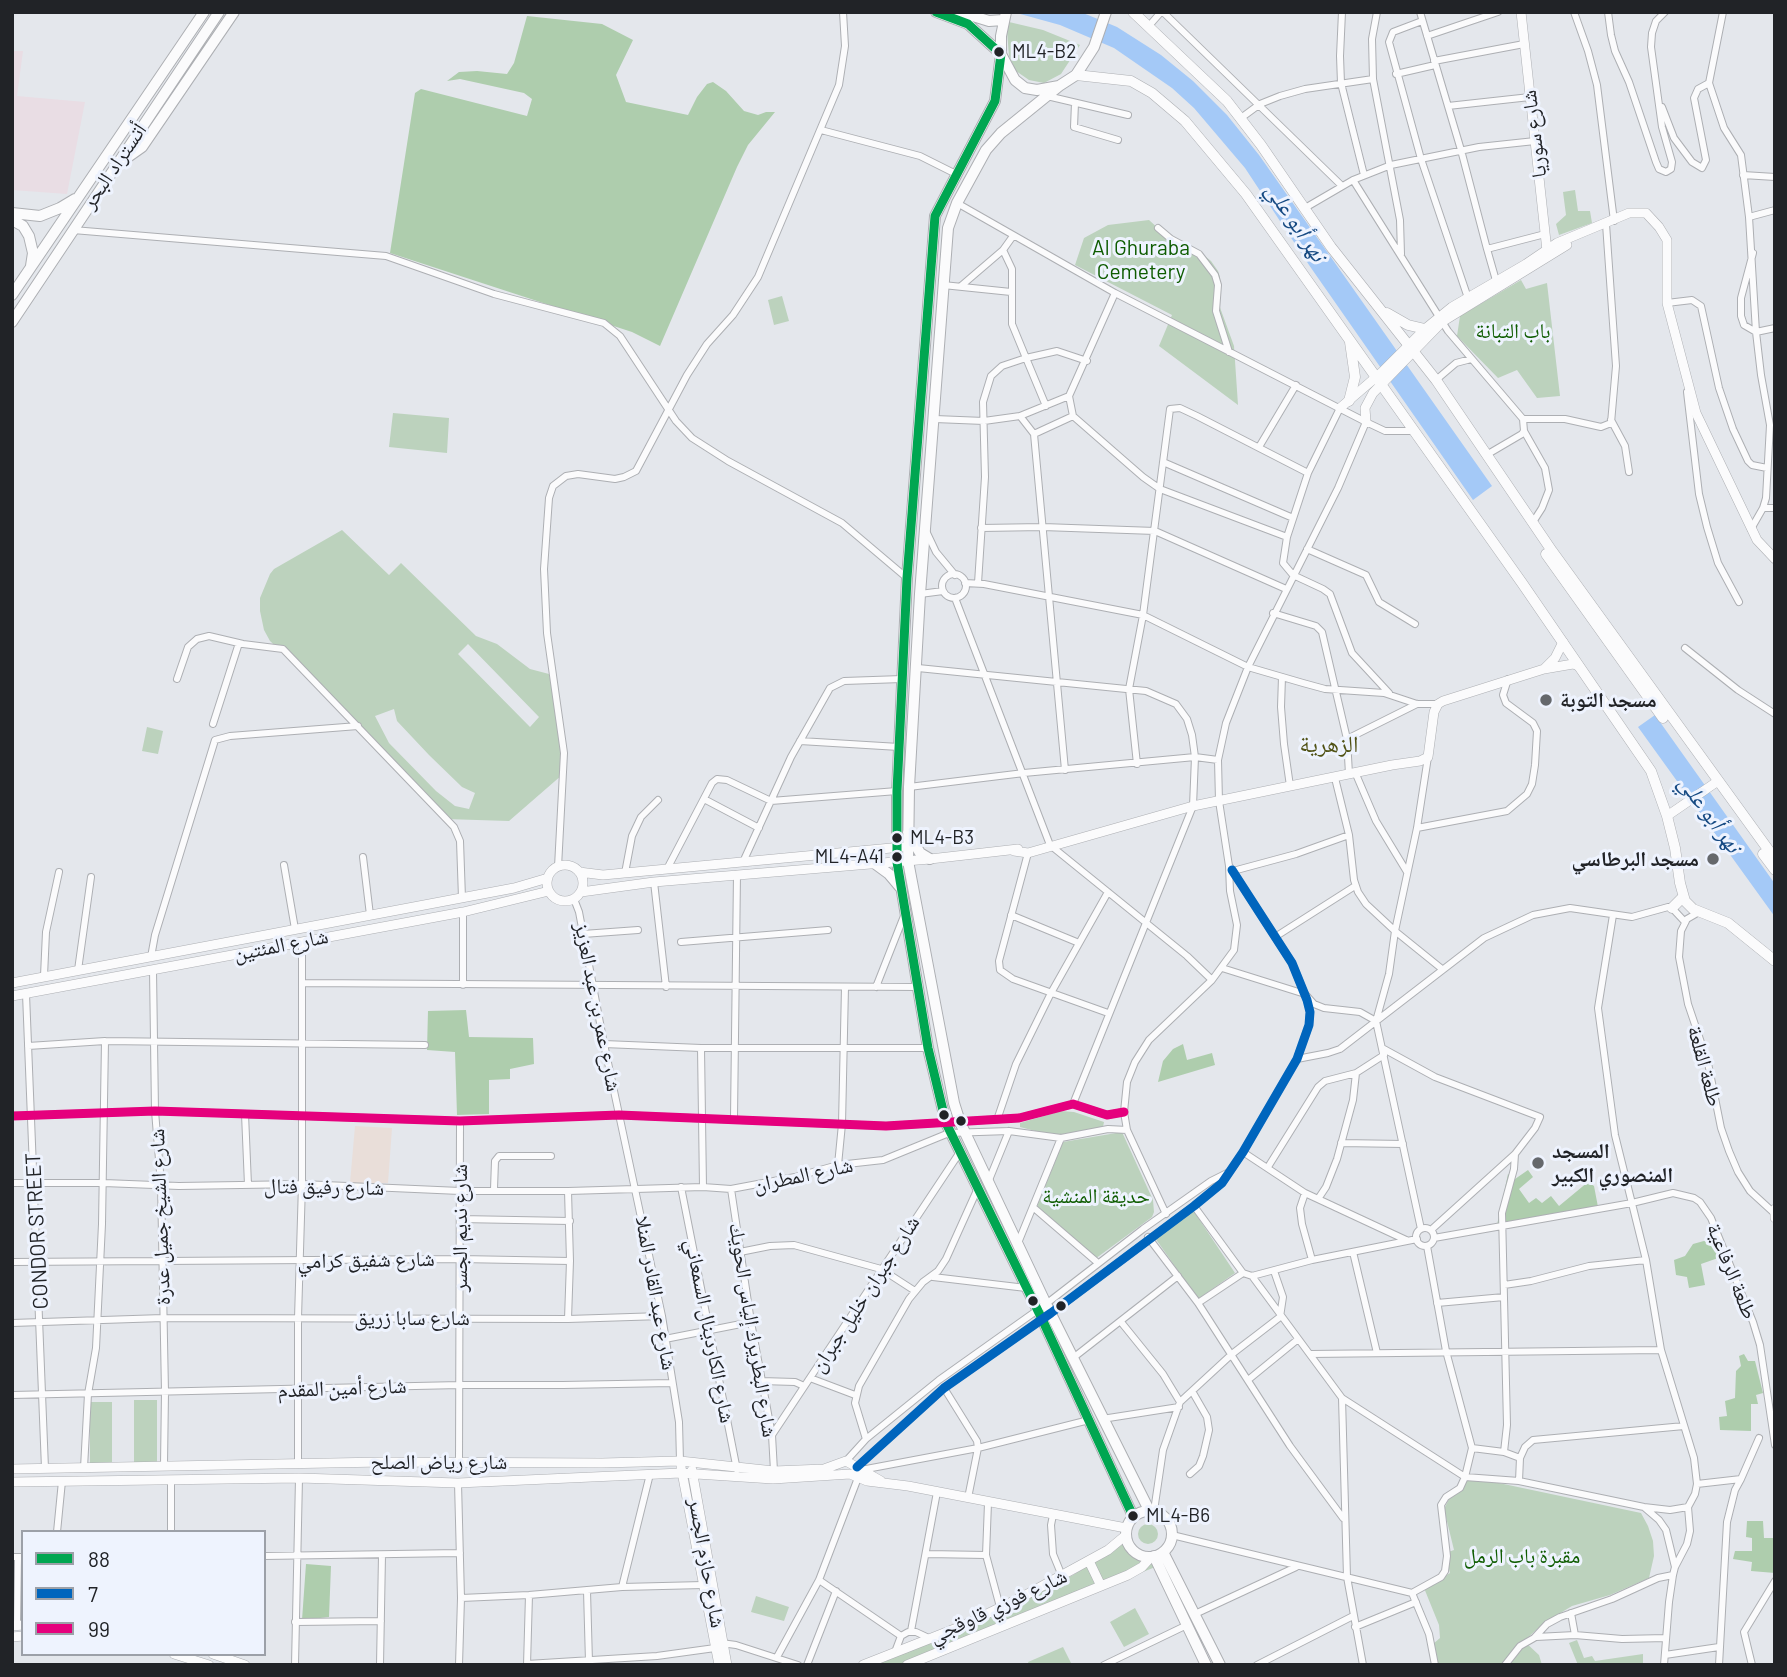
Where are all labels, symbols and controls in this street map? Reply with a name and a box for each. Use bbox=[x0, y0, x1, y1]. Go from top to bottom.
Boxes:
place label: ML4-B2 bbox=[1012, 41, 1076, 63]
marker: ML4-B2 bbox=[992, 45, 1006, 59]
street label: شارع سوريا bbox=[1516, 89, 1552, 179]
street label: أتستراد البحر bbox=[76, 118, 152, 214]
water label: نهر أبو علي bbox=[1260, 177, 1332, 267]
park label: Al Ghuraba Cemetery bbox=[1092, 235, 1190, 285]
park label: باب التبانة bbox=[1475, 318, 1551, 344]
place label: مسجد التوبة bbox=[1560, 687, 1657, 713]
marker: مسجد التوبة bbox=[1538, 692, 1554, 708]
district label: الزهرية bbox=[1300, 730, 1358, 758]
water label: نهر أبو علي bbox=[1673, 770, 1747, 858]
place label: ML4-B3 bbox=[910, 827, 974, 849]
marker: ML4-B3 bbox=[890, 831, 904, 845]
place label: ML4-A41 bbox=[815, 846, 884, 868]
place label: مسجد البرطاسي bbox=[1572, 846, 1699, 872]
marker: ML4-A41 bbox=[890, 850, 904, 864]
marker: مسجد البرطاسي bbox=[1705, 851, 1721, 867]
street label: شارع عمر بن عبد العزيز bbox=[569, 920, 627, 1094]
street label: شارع المئتين bbox=[232, 923, 330, 967]
street label: طلعة القلعة bbox=[1682, 1023, 1728, 1109]
unlabelled marker bbox=[937, 1108, 951, 1122]
unlabelled marker bbox=[954, 1114, 968, 1128]
street label: شارع الشيخ جميل عدرة bbox=[144, 1128, 176, 1306]
place label: المسجد المنصوري الكبير bbox=[1552, 1138, 1673, 1188]
street label: CONDOR STREET bbox=[20, 1152, 54, 1310]
street label: شارع المطران bbox=[751, 1152, 855, 1198]
marker: المسجد المنصوري الكبير bbox=[1530, 1155, 1546, 1171]
street label: شارع نديم الجسر bbox=[447, 1164, 473, 1292]
street label: شارع رفيق فتال bbox=[264, 1173, 384, 1201]
park label: حديقة المنشية bbox=[1042, 1183, 1150, 1209]
street label: شارع جبران خليل جبران bbox=[805, 1211, 925, 1377]
street label: شارع عبد القادر المنلا bbox=[630, 1214, 682, 1372]
street label: طلعة الرفاعية bbox=[1701, 1219, 1763, 1323]
street label: شارع البطريرك إلياس الحويك bbox=[724, 1221, 782, 1439]
street label: شارع الكاردينال السمعاني bbox=[680, 1237, 740, 1425]
street label: شارع شفيق كرامي bbox=[297, 1246, 435, 1274]
unlabelled marker bbox=[1026, 1294, 1040, 1308]
unlabelled marker bbox=[1054, 1299, 1068, 1313]
street label: شارع سابا زريق bbox=[354, 1305, 470, 1331]
street label: شارع أمين المقدم bbox=[277, 1373, 407, 1403]
street label: شارع رياض الصلح bbox=[371, 1449, 507, 1475]
street label: شارع حازم الجسر bbox=[683, 1496, 731, 1630]
place label: ML4-B6 bbox=[1146, 1505, 1210, 1527]
marker: ML4-B6 bbox=[1126, 1509, 1140, 1523]
legend bbox=[21, 1530, 266, 1656]
park label: مقبرة باب الرمل bbox=[1464, 1543, 1580, 1569]
text: 88 bbox=[88, 1546, 110, 1571]
street label: شارع فوزي قاوقجي bbox=[925, 1563, 1071, 1649]
text: 7 bbox=[88, 1581, 98, 1606]
text: 99 bbox=[88, 1616, 110, 1641]

